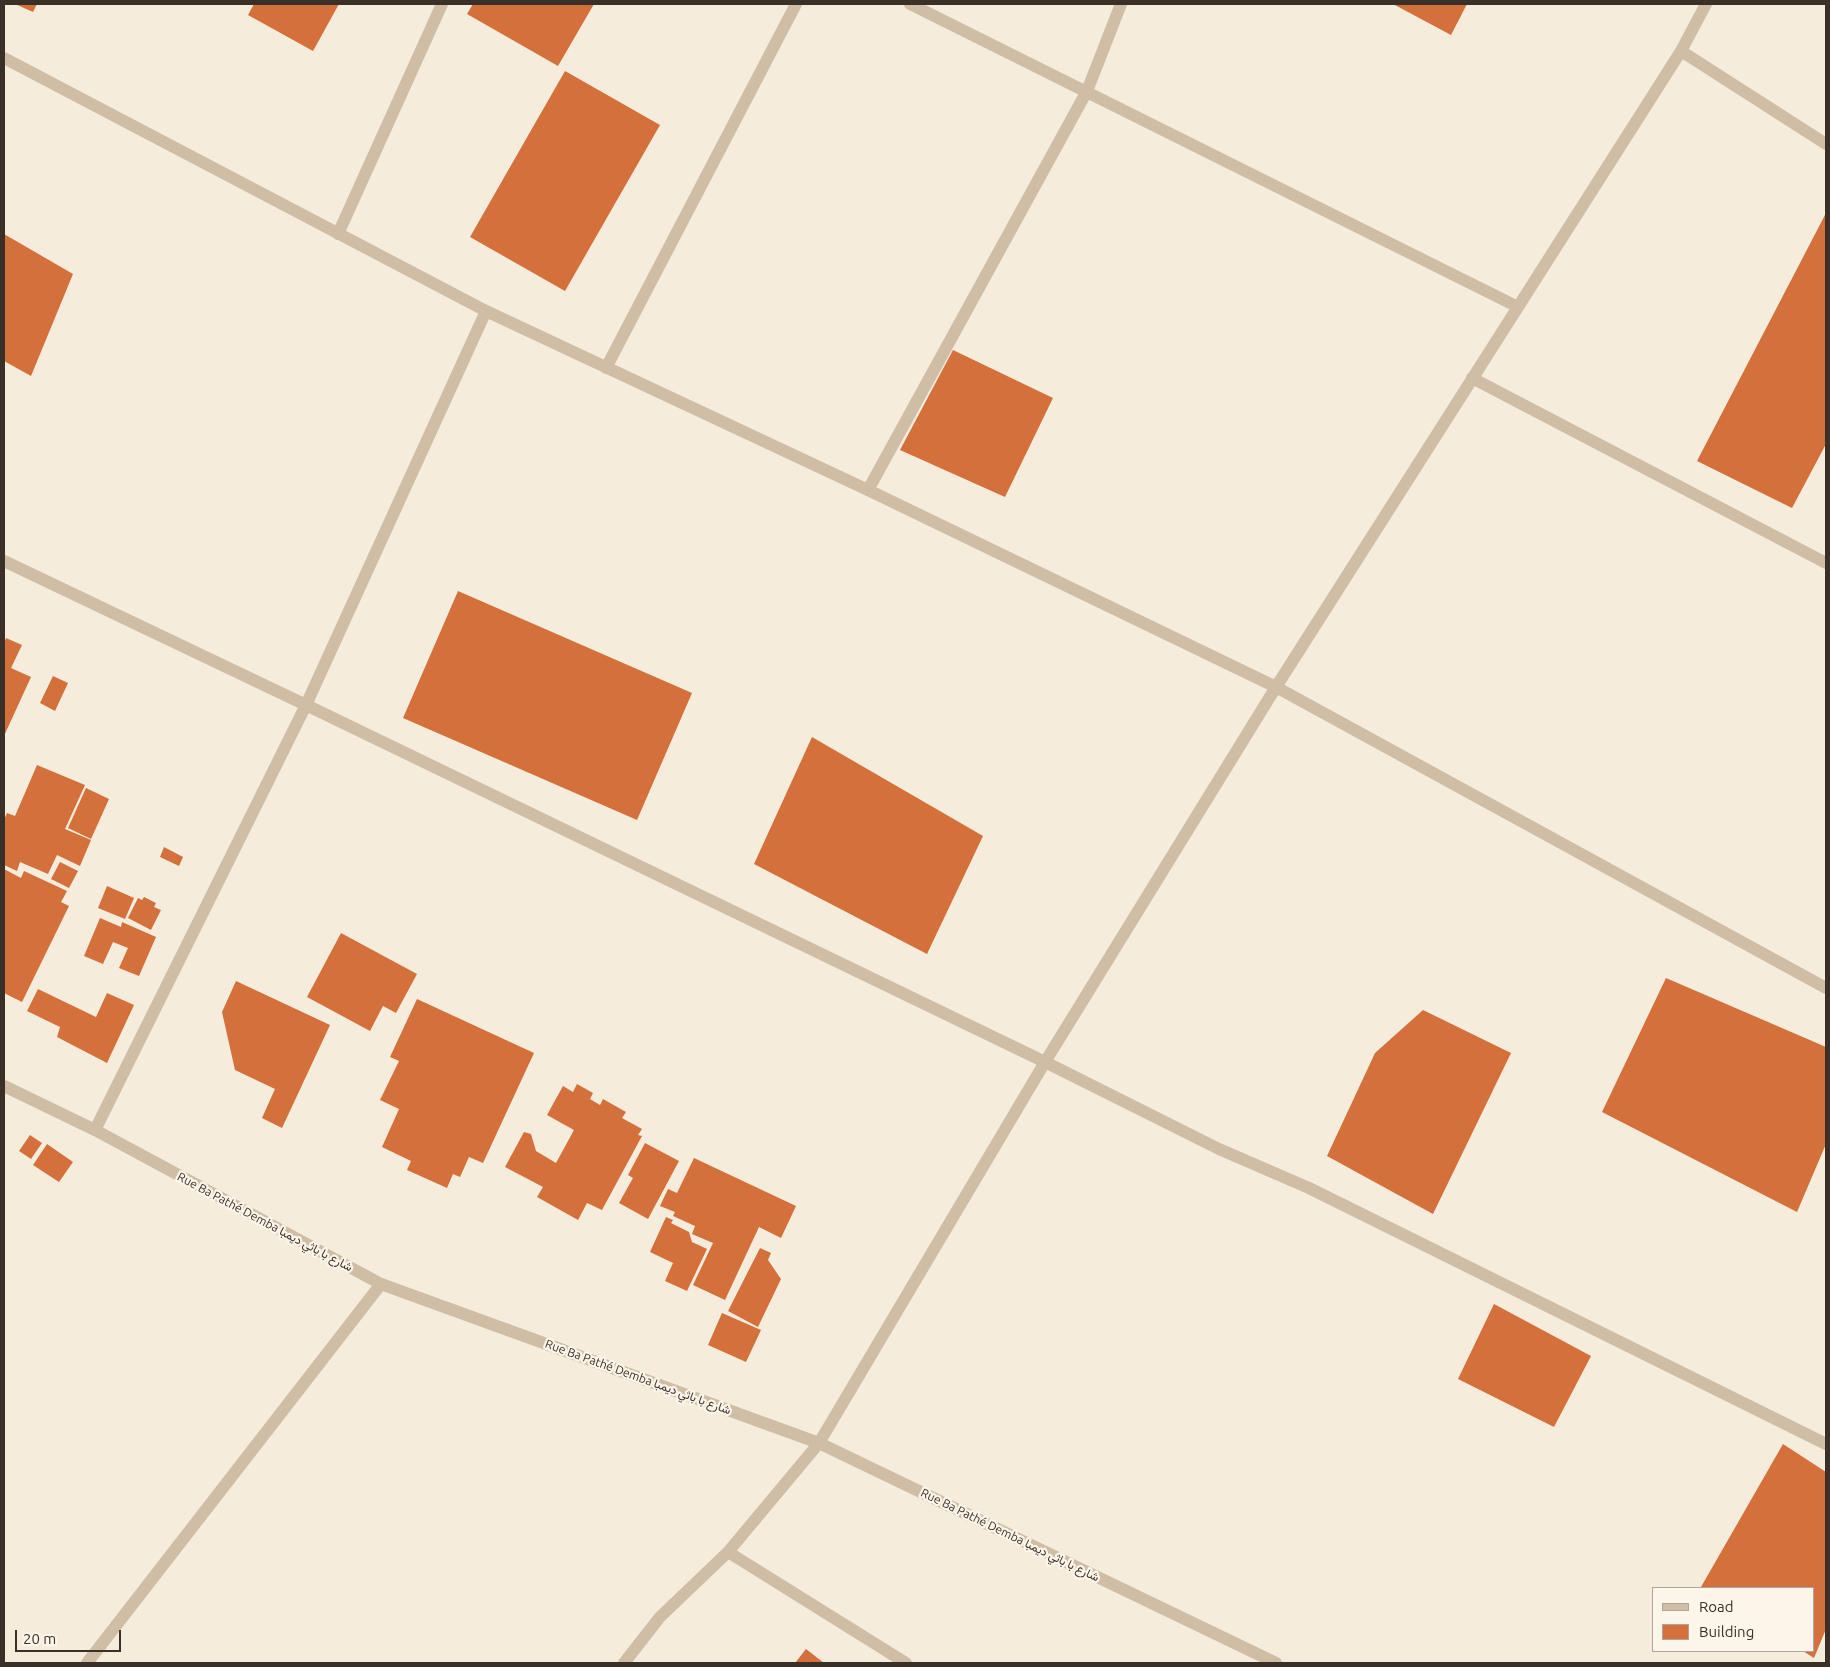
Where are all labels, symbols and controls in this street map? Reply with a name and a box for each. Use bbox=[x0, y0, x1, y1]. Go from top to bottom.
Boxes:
street label: Rue Ba Pathé Demba شارع با باثي ديمبا bbox=[175, 1169, 355, 1275]
street label: Rue Ba Pathé Demba شارع با باثي ديمبا bbox=[543, 1337, 733, 1417]
street label: Rue Ba Pathé Demba شارع با باثي ديمبا bbox=[918, 1485, 1102, 1585]
legend bbox=[1652, 1587, 1815, 1652]
text: Road bbox=[1699, 1598, 1734, 1615]
scale bar bbox=[18, 1620, 124, 1652]
text: Building bbox=[1699, 1623, 1754, 1640]
text: 20 m bbox=[23, 1630, 56, 1647]

